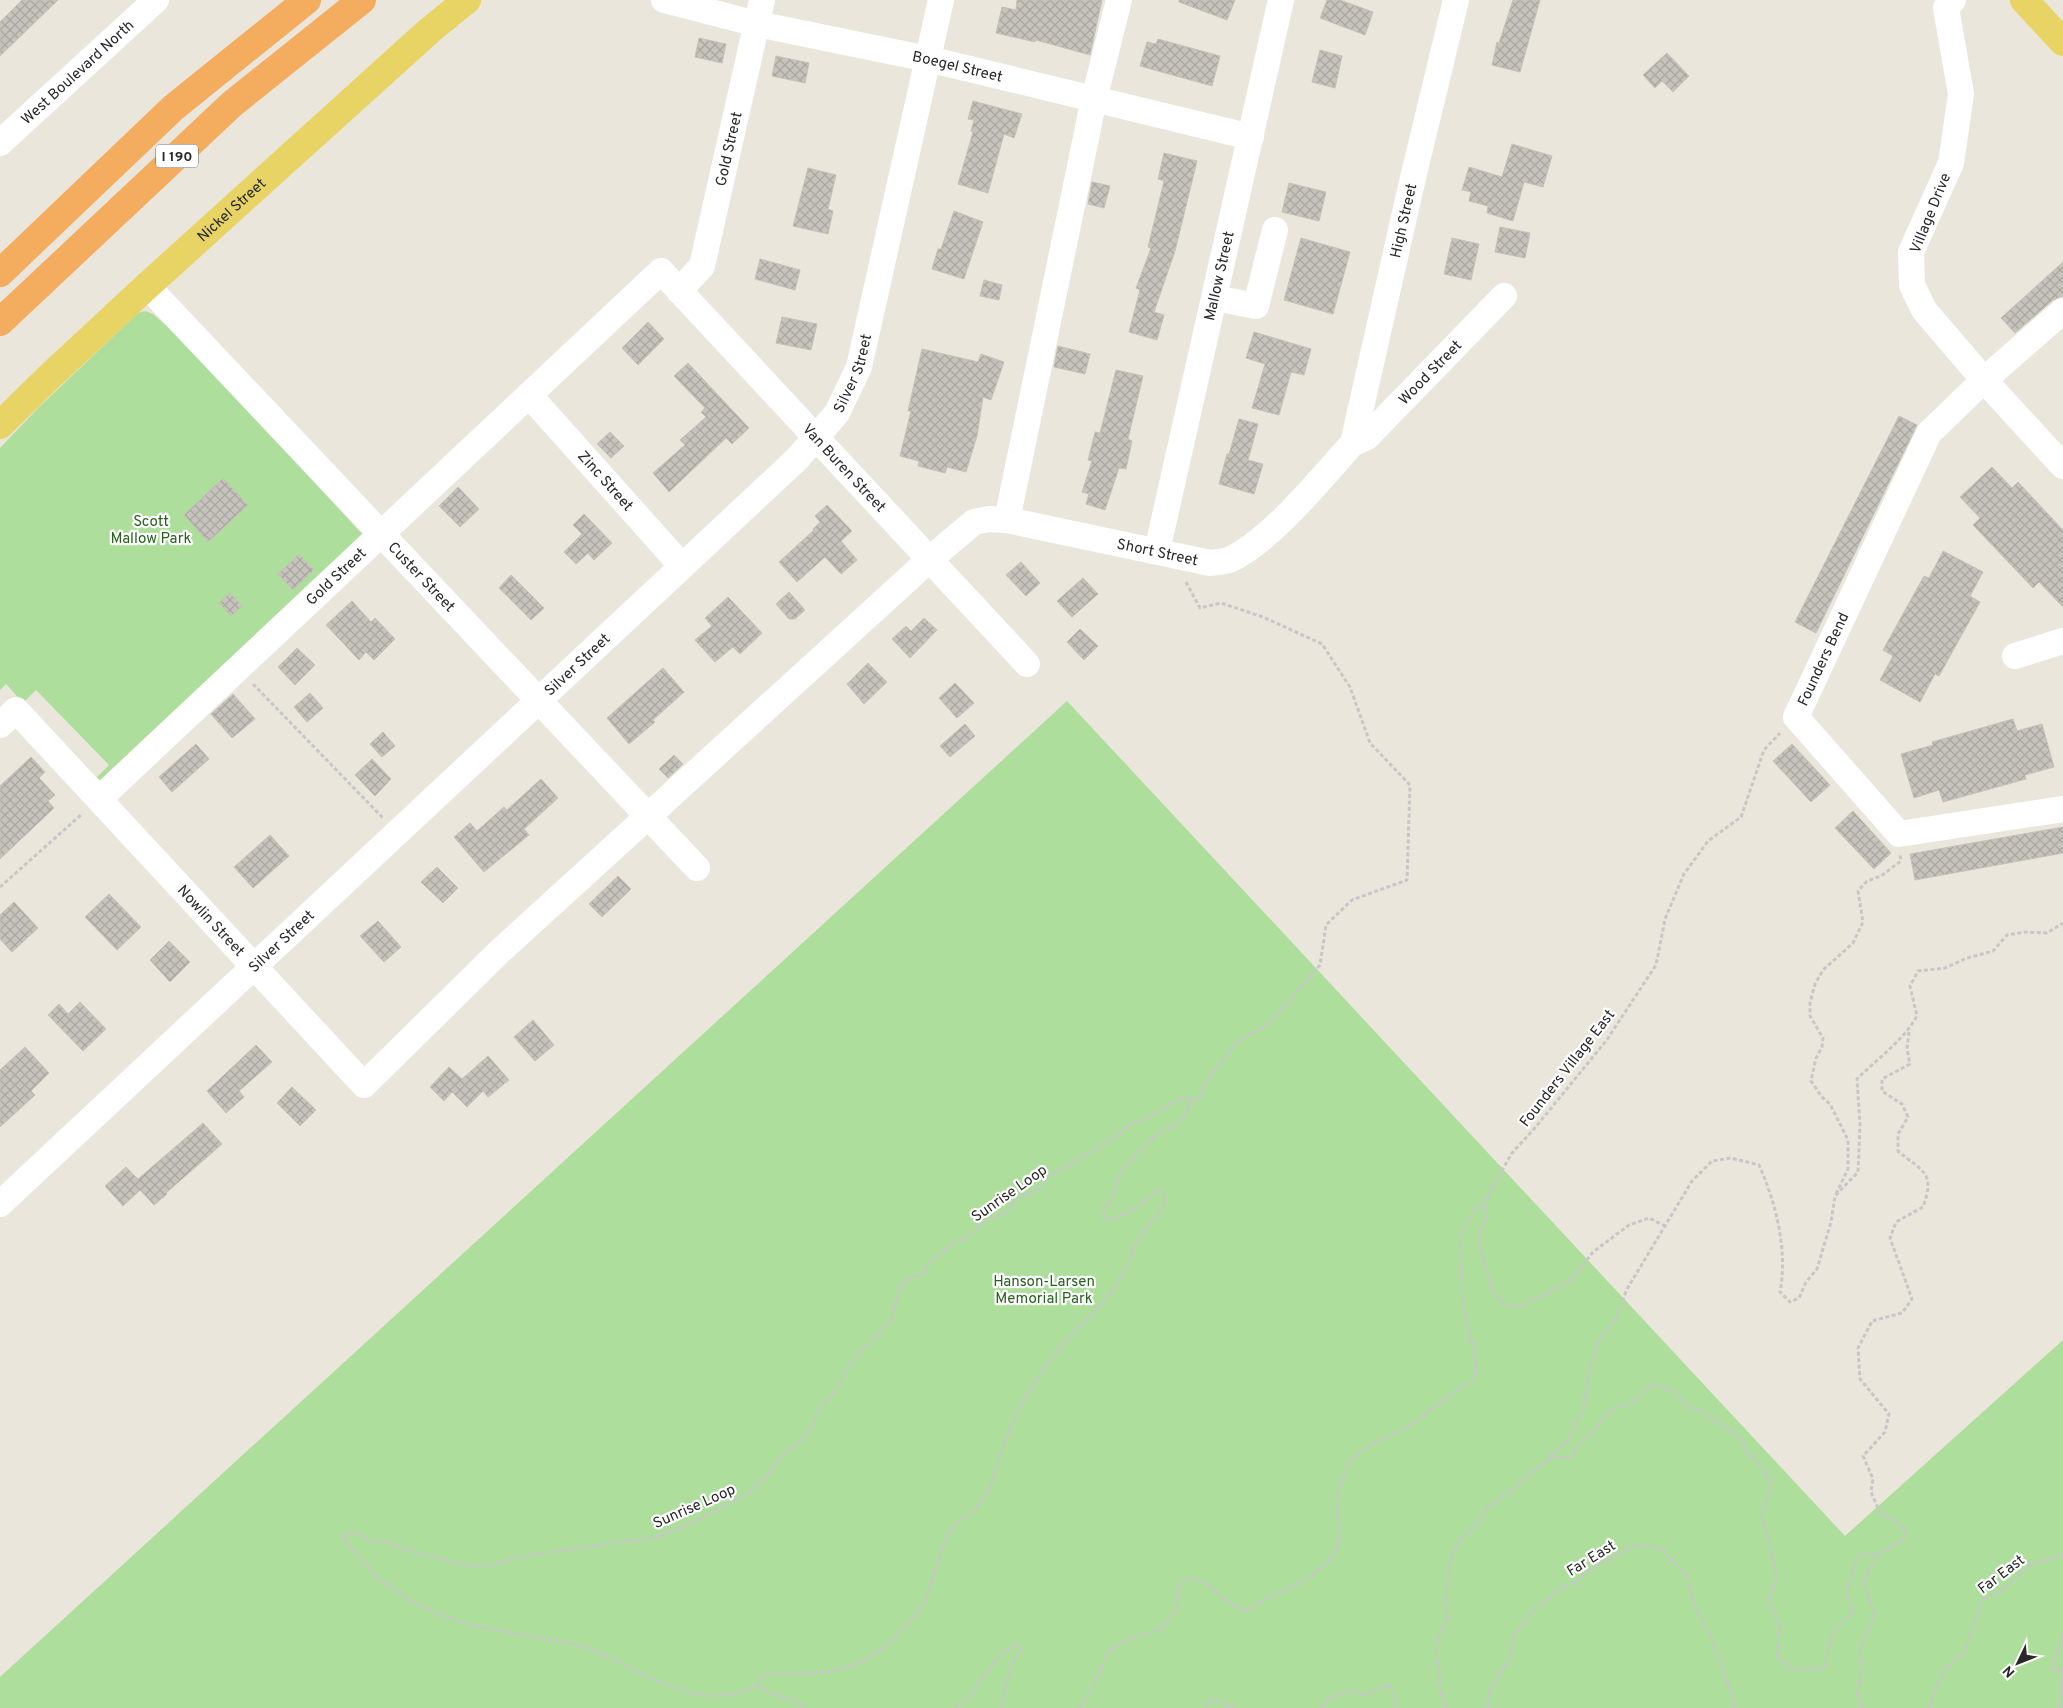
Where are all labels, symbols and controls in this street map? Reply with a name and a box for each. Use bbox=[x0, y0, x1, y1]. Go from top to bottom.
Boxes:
street label: West Boulevard North bbox=[18, 17, 139, 130]
street label: Boegel Street bbox=[910, 48, 1004, 88]
street label: Gold Street bbox=[712, 110, 747, 188]
road number: I 190 bbox=[156, 144, 198, 168]
street label: Village Drive bbox=[1907, 171, 1956, 257]
street label: Nickel Street bbox=[194, 175, 271, 247]
street label: High Street bbox=[1387, 182, 1422, 260]
street label: Mallow Street bbox=[1201, 230, 1240, 323]
street label: Silver Street bbox=[830, 332, 877, 416]
street label: Wood Street bbox=[1395, 337, 1467, 410]
street label: Van Buren Street bbox=[797, 421, 889, 517]
street label: Zinc Street bbox=[573, 448, 637, 516]
park label: Scott Mallow Park bbox=[111, 513, 191, 549]
street label: Short Street bbox=[1115, 536, 1200, 571]
street label: Custer Street bbox=[383, 539, 458, 617]
street label: Gold Street bbox=[303, 545, 371, 610]
street label: Founders Bend bbox=[1794, 610, 1854, 709]
street label: Silver Street bbox=[541, 630, 615, 701]
street label: Nowlin Street bbox=[172, 882, 248, 961]
street label: Silver Street bbox=[245, 907, 319, 978]
street label: Founders Village East bbox=[1516, 1006, 1620, 1132]
street label: Sunrise Loop bbox=[968, 1161, 1051, 1227]
park label: Hanson-Larsen Memorial Park bbox=[993, 1273, 1095, 1309]
street label: Sunrise Loop bbox=[651, 1481, 739, 1534]
street label: Far East bbox=[1564, 1537, 1620, 1582]
street label: Far East bbox=[1975, 1551, 2029, 1599]
north arrow bbox=[1993, 1638, 2043, 1688]
text: N bbox=[2000, 1661, 2019, 1680]

